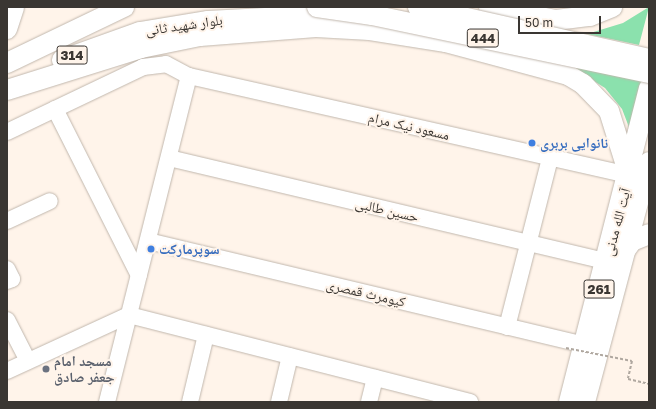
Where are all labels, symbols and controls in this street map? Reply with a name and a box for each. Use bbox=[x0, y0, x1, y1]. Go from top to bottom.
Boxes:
scale bar bbox=[520, 8, 603, 34]
street label: بلوار شهید ثانی bbox=[144, 11, 224, 39]
text: 50 m bbox=[525, 15, 553, 30]
road number: 444 bbox=[466, 27, 500, 49]
road number: 314 bbox=[56, 44, 88, 66]
street label: مسعود نیک مرام bbox=[367, 109, 451, 143]
place label: نانوایی بربری bbox=[540, 135, 608, 151]
marker: نانوایی بربری bbox=[527, 138, 537, 148]
street label: آیت الله مدنی bbox=[600, 186, 634, 258]
street label: حسین طالبی bbox=[354, 195, 420, 225]
place label: سوپرمارکت bbox=[159, 241, 220, 257]
marker: سوپرمارکت bbox=[146, 244, 156, 254]
street label: کیومرث قمصری bbox=[325, 276, 407, 310]
road number: 261 bbox=[583, 278, 615, 300]
place label: مسجد امام جعفر صادق bbox=[54, 353, 115, 386]
marker: مسجد امام جعفر صادق bbox=[41, 364, 51, 374]

